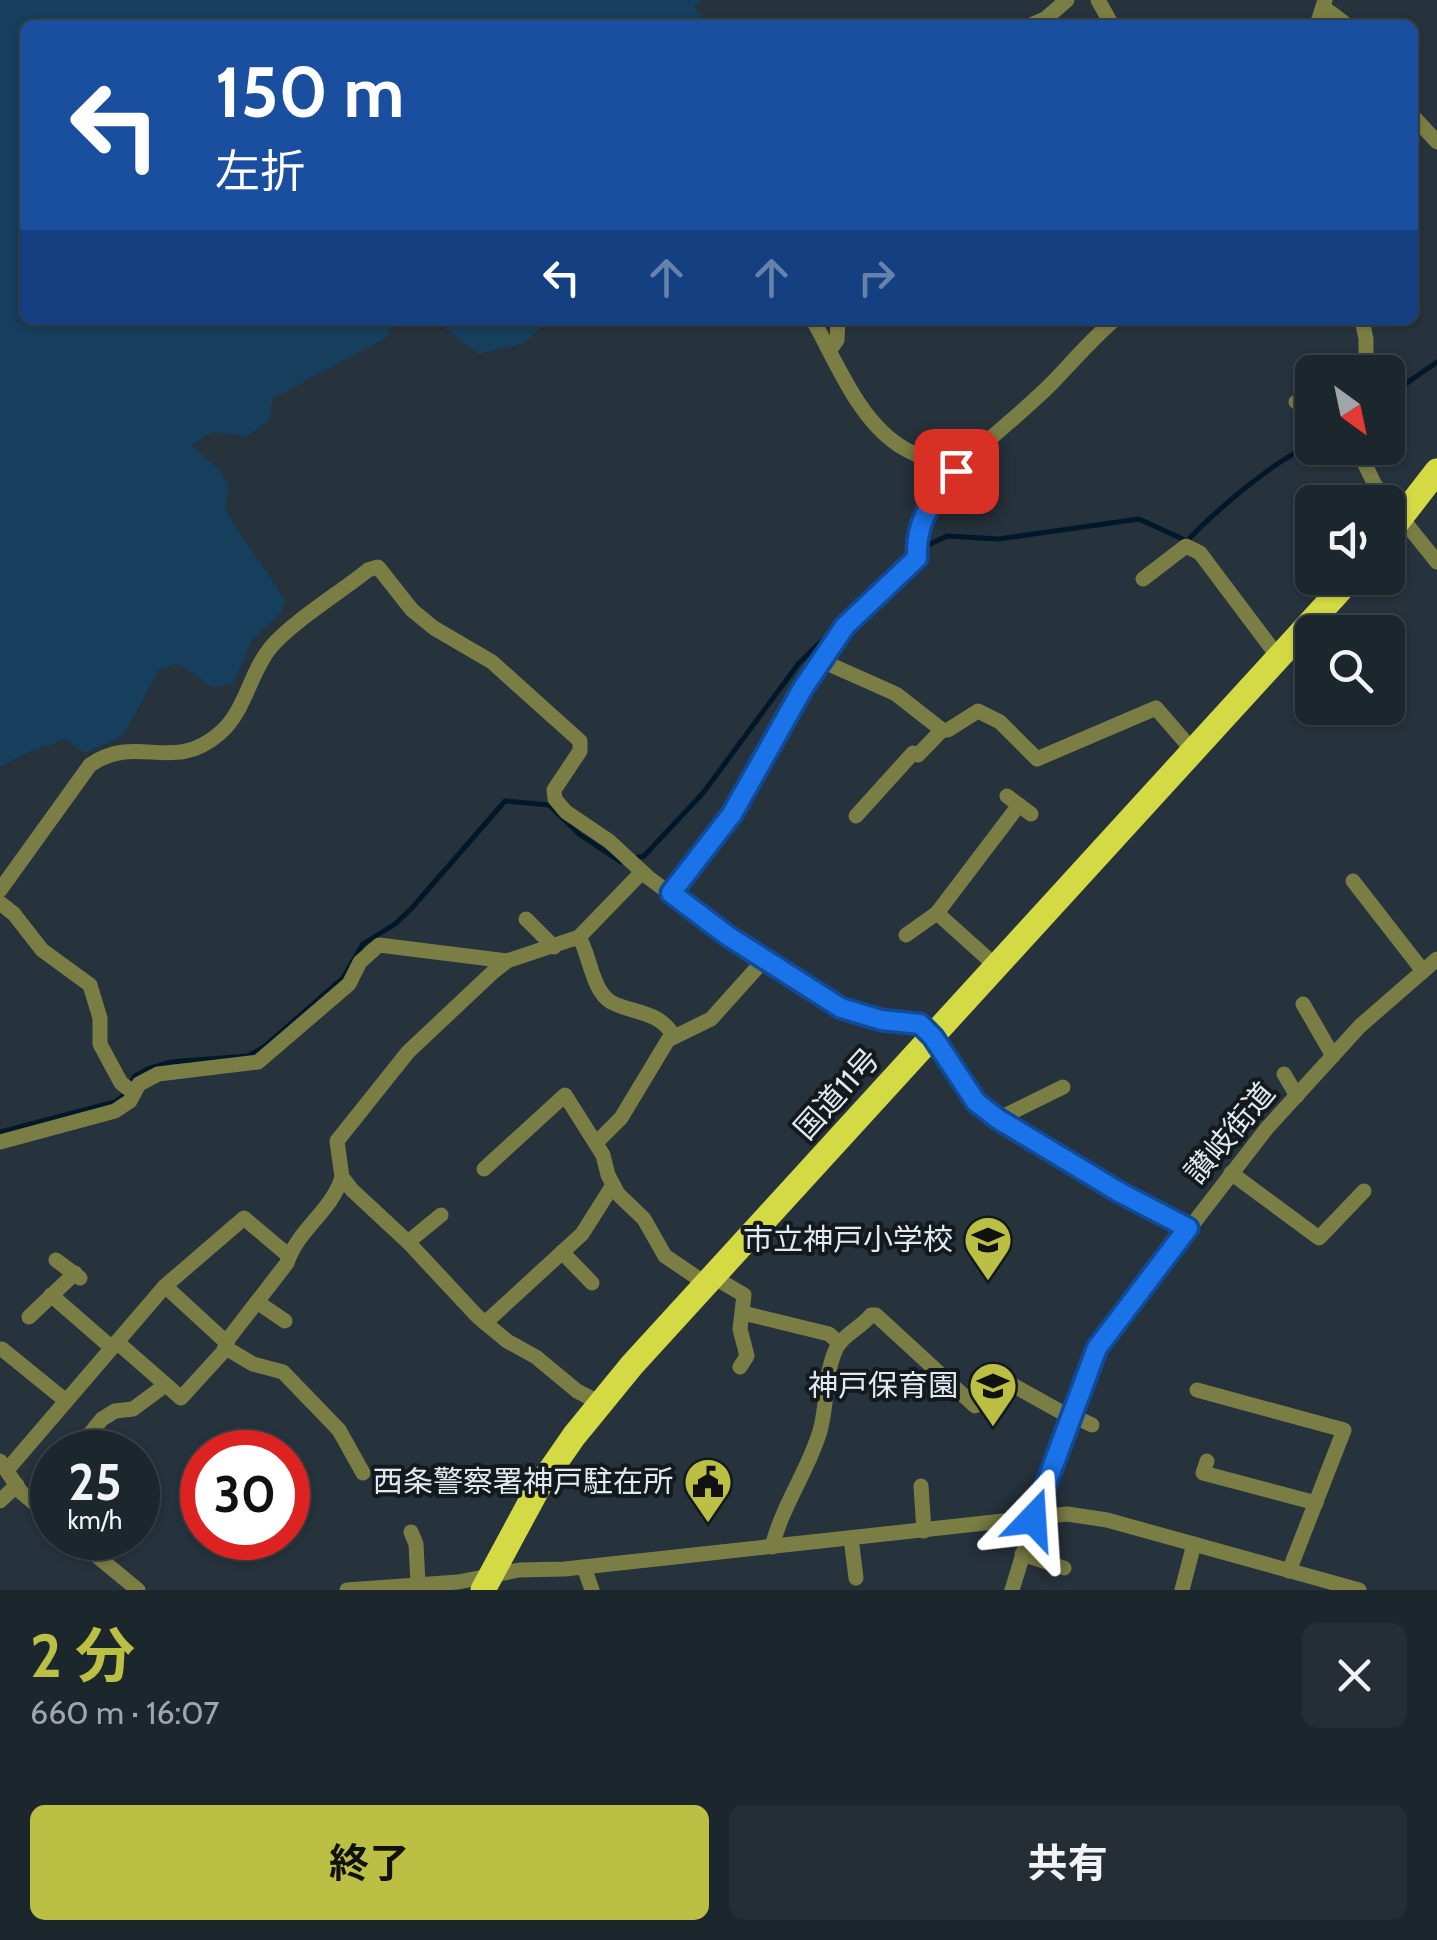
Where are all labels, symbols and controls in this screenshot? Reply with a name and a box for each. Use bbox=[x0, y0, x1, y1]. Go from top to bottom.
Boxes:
text: 150 m bbox=[215, 49, 404, 135]
icon: left bbox=[50, 60, 180, 190]
text: 左折 bbox=[215, 144, 305, 198]
icon: left bbox=[534, 250, 589, 305]
icon: ahead bbox=[639, 250, 694, 305]
icon: ahead bbox=[744, 250, 799, 305]
icon: right bbox=[849, 250, 904, 305]
north arrow bbox=[1295, 355, 1405, 465]
map controls bbox=[1295, 355, 1405, 725]
pin bbox=[914, 429, 999, 514]
icon: arrive bbox=[929, 444, 984, 499]
button: sound bbox=[1295, 485, 1405, 595]
button: search bbox=[1295, 615, 1405, 725]
street label: 国道11号 bbox=[786, 1041, 887, 1147]
street label: 讃岐街道 bbox=[1177, 1075, 1282, 1191]
school or university icon: 市立神戸小学校 bbox=[962, 1214, 1014, 1282]
place label: 市立神戸小学校 bbox=[743, 1221, 953, 1258]
school or university icon: 神戸保育園 bbox=[967, 1360, 1019, 1428]
place label: 神戸保育園 bbox=[808, 1367, 958, 1404]
speed limit sign: 30 bbox=[180, 1430, 310, 1560]
text: 25 bbox=[68, 1452, 122, 1513]
public building icon: 西条警察署神戸駐在所 bbox=[682, 1456, 734, 1524]
place label: 西条警察署神戸駐在所 bbox=[373, 1463, 673, 1500]
position arrow bbox=[981, 1467, 1085, 1571]
text: km/h bbox=[68, 1505, 122, 1535]
text: 2 分 bbox=[30, 1619, 135, 1692]
button: close bbox=[1302, 1623, 1407, 1728]
text: 660 m · 16:07 bbox=[30, 1693, 219, 1732]
button: 終了 bbox=[30, 1805, 709, 1920]
button: 共有 bbox=[729, 1805, 1407, 1920]

